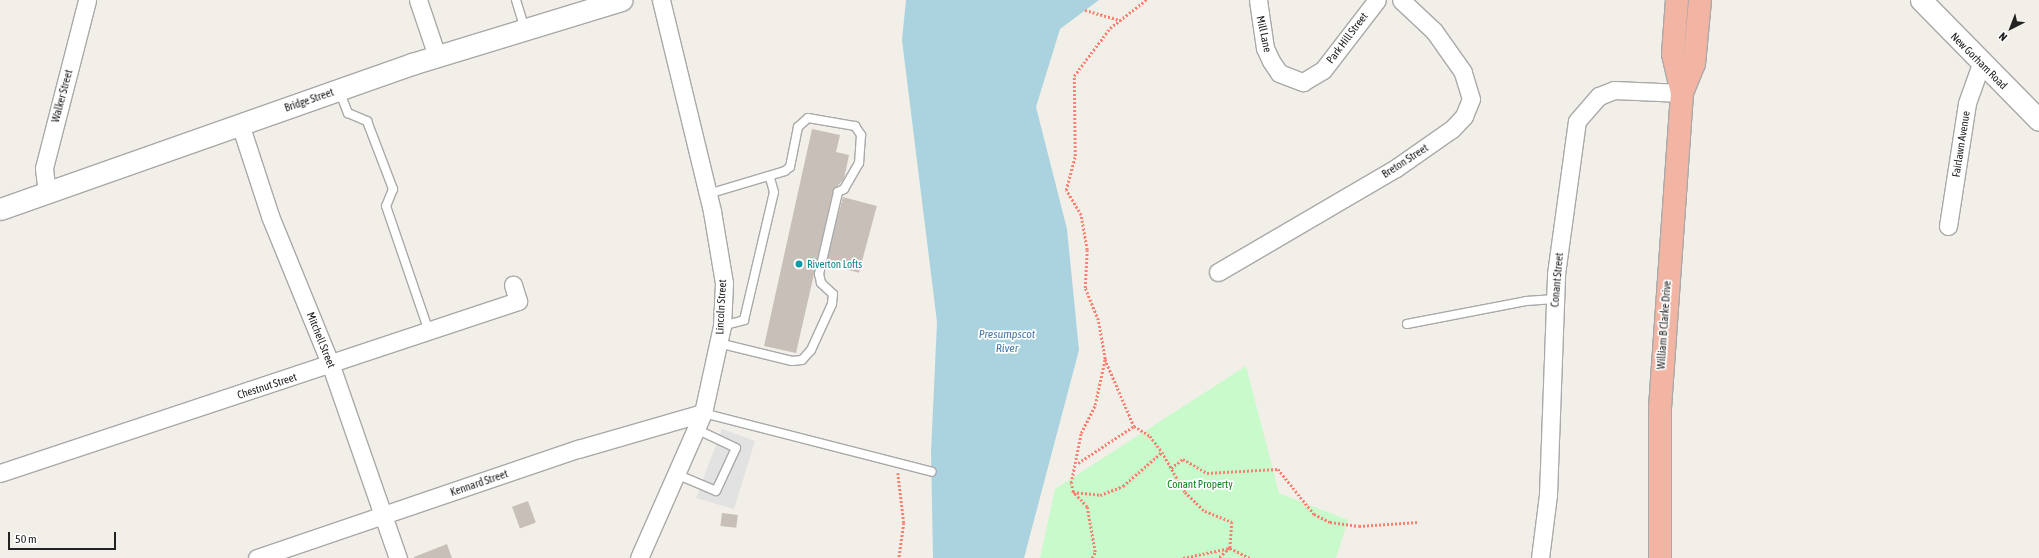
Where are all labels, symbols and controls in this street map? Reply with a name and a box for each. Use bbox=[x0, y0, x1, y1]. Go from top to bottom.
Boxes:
north arrow bbox=[1991, 8, 2031, 48]
street label: Park Hill Street bbox=[1324, 10, 1370, 66]
street label: Mill Lane bbox=[1254, 15, 1274, 53]
street label: New Gorham Road bbox=[1948, 30, 2010, 92]
street label: Walker Street bbox=[49, 68, 75, 124]
street label: Bridge Street bbox=[283, 85, 335, 115]
street label: Fairlawn Avenue bbox=[1949, 110, 1973, 178]
street label: Breton Street bbox=[1379, 141, 1431, 181]
street label: Conant Street bbox=[1548, 252, 1566, 308]
place label: Riverton Lofts bbox=[807, 257, 862, 271]
marker: Riverton Lofts bbox=[794, 259, 804, 269]
street label: Lincoln Street bbox=[713, 279, 729, 335]
street label: William B Clarke Drive bbox=[1654, 280, 1674, 370]
street label: Mitchell Street bbox=[304, 310, 338, 370]
water label: Presumpscot River bbox=[979, 328, 1035, 356]
street label: Chestnut Street bbox=[236, 370, 298, 402]
street label: Kennard Street bbox=[448, 467, 510, 499]
park label: Conant Property bbox=[1167, 477, 1233, 491]
scale bar bbox=[10, 524, 118, 550]
text: 50 m bbox=[15, 532, 37, 546]

